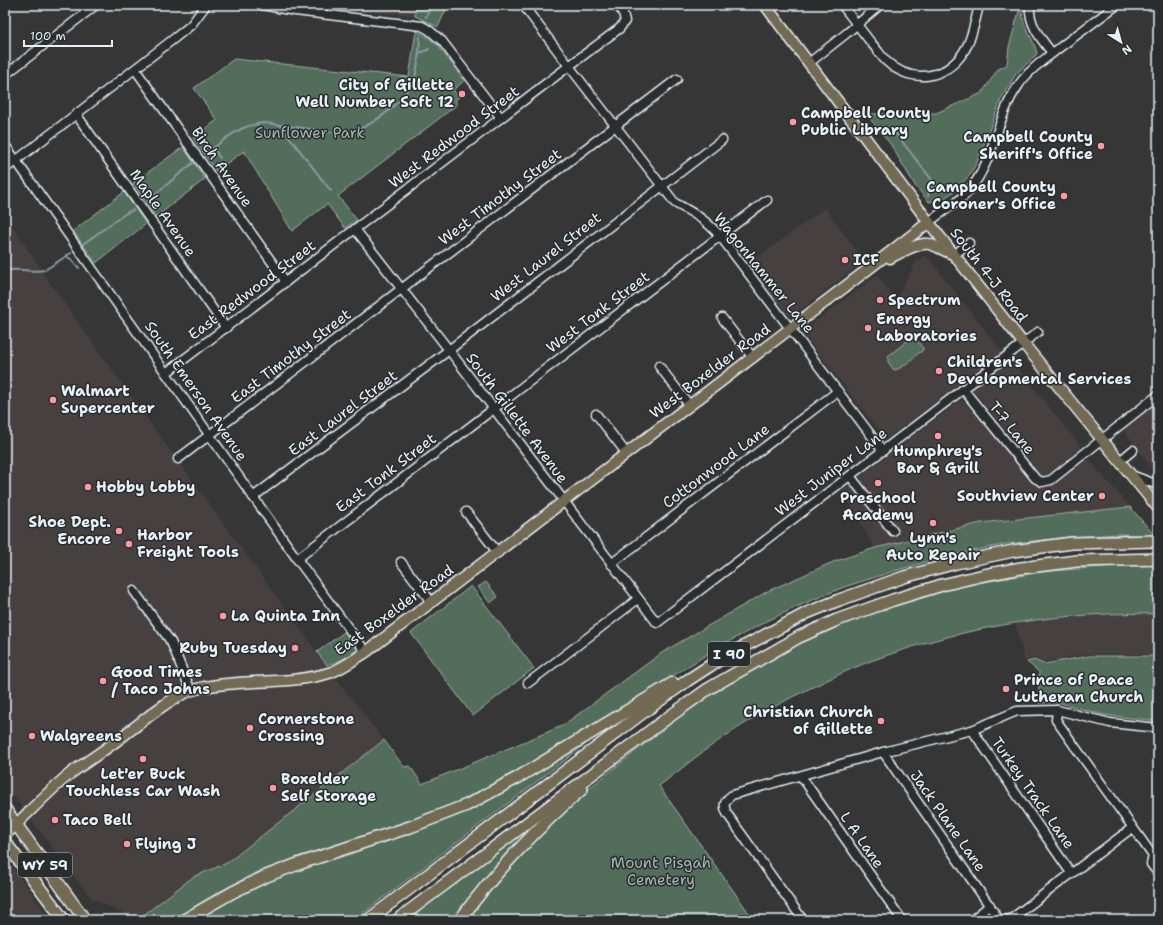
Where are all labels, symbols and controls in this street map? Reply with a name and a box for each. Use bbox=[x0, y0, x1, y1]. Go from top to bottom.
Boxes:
scale bar bbox=[24, 22, 112, 48]
north arrow bbox=[1101, 22, 1141, 62]
text: 100 m bbox=[30, 28, 66, 44]
text: N bbox=[1118, 41, 1135, 58]
place label: City of Gillette Well Number Soft 12 bbox=[296, 75, 454, 112]
street label: West Redwood Street bbox=[385, 81, 523, 193]
marker: City of Gillette Well Number Soft 12 bbox=[457, 89, 467, 99]
place label: Campbell County Public Library bbox=[801, 103, 931, 140]
marker: Campbell County Public Library bbox=[788, 117, 798, 127]
street label: Birch Avenue bbox=[187, 123, 257, 211]
park label: Sunflower Park bbox=[255, 123, 365, 143]
place label: Campbell County Sheriff's Office bbox=[963, 127, 1093, 164]
marker: Campbell County Sheriff's Office bbox=[1096, 141, 1106, 151]
street label: West Timothy Street bbox=[434, 144, 566, 250]
street label: Maple Avenue bbox=[125, 165, 201, 261]
place label: Campbell County Coroner's Office bbox=[926, 177, 1056, 214]
marker: Campbell County Coroner's Office bbox=[1059, 191, 1069, 201]
street label: West Laurel Street bbox=[487, 208, 605, 306]
street label: Wagonhammer Lane bbox=[709, 208, 819, 338]
street label: South 4-J Road bbox=[946, 224, 1033, 327]
street label: East Redwood Street bbox=[184, 235, 320, 345]
place label: ICF bbox=[853, 250, 879, 270]
marker: ICF bbox=[840, 255, 850, 265]
street label: West Tonk Street bbox=[542, 267, 654, 357]
place label: Spectrum bbox=[888, 290, 961, 310]
marker: Spectrum bbox=[875, 295, 885, 305]
street label: East Timothy Street bbox=[227, 304, 355, 408]
place label: Energy Laboratories bbox=[876, 309, 977, 346]
street label: South Emerson Avenue bbox=[140, 317, 252, 465]
street label: West Boxelder Road bbox=[645, 319, 775, 423]
marker: Energy Laboratories bbox=[863, 323, 873, 333]
street label: South Gillette Avenue bbox=[461, 349, 573, 487]
place label: Children's Developmental Services bbox=[947, 352, 1132, 389]
street label: East Laurel Street bbox=[285, 366, 401, 460]
marker: Children's Developmental Services bbox=[934, 366, 944, 376]
place label: Walmart Supercenter bbox=[61, 381, 155, 418]
marker: Walmart Supercenter bbox=[48, 395, 58, 405]
street label: T-7 Lane bbox=[985, 397, 1039, 459]
street label: Cottonwood Lane bbox=[658, 419, 774, 513]
street label: West Juniper Lane bbox=[771, 423, 891, 521]
street label: East Tonk Street bbox=[332, 429, 440, 517]
marker: Humphrey's Bar & Grill bbox=[933, 431, 943, 441]
place label: Humphrey's Bar & Grill bbox=[894, 441, 982, 478]
place label: Hobby Lobby bbox=[96, 477, 195, 497]
marker: Preschool Academy bbox=[873, 478, 883, 488]
marker: Hobby Lobby bbox=[83, 482, 93, 492]
place label: Southview Center bbox=[957, 486, 1094, 506]
place label: Preschool Academy bbox=[840, 488, 916, 525]
marker: Southview Center bbox=[1097, 491, 1107, 501]
place label: Shoe Dept. Encore bbox=[29, 512, 111, 549]
marker: Lynn's Auto Repair bbox=[928, 518, 938, 528]
place label: Harbor Freight Tools bbox=[137, 525, 239, 562]
marker: Shoe Dept. Encore bbox=[114, 526, 124, 536]
place label: Lynn's Auto Repair bbox=[886, 528, 980, 565]
marker: Harbor Freight Tools bbox=[124, 539, 134, 549]
street label: East Boxelder Road bbox=[330, 560, 458, 660]
place label: La Quinta Inn bbox=[231, 606, 340, 626]
marker: La Quinta Inn bbox=[218, 611, 228, 621]
place label: Ruby Tuesday bbox=[179, 638, 287, 658]
road number: I 90 bbox=[708, 642, 750, 666]
marker: Ruby Tuesday bbox=[290, 643, 300, 653]
place label: Good Times / Taco Johns bbox=[111, 662, 210, 699]
place label: Prince of Peace Lutheran Church bbox=[1014, 670, 1143, 707]
marker: Good Times / Taco Johns bbox=[98, 676, 108, 686]
marker: Prince of Peace Lutheran Church bbox=[1001, 684, 1011, 694]
place label: Christian Church of Gillette bbox=[743, 702, 873, 739]
place label: Cornerstone Crossing bbox=[258, 709, 354, 746]
marker: Christian Church of Gillette bbox=[876, 716, 886, 726]
marker: Cornerstone Crossing bbox=[245, 723, 255, 733]
place label: Walgreens bbox=[40, 726, 122, 746]
marker: Walgreens bbox=[27, 731, 37, 741]
street label: Turkey Track Lane bbox=[987, 733, 1079, 853]
marker: Let'er Buck Touchless Car Wash bbox=[138, 754, 148, 764]
place label: Let'er Buck Touchless Car Wash bbox=[66, 764, 220, 801]
street label: Jack Plane Lane bbox=[906, 766, 990, 876]
place label: Boxelder Self Storage bbox=[281, 769, 376, 806]
marker: Boxelder Self Storage bbox=[268, 783, 278, 793]
street label: L A Lane bbox=[835, 808, 889, 872]
place label: Taco Bell bbox=[63, 810, 132, 830]
marker: Taco Bell bbox=[50, 815, 60, 825]
place label: Flying J bbox=[135, 834, 197, 854]
marker: Flying J bbox=[122, 839, 132, 849]
road number: WY 59 bbox=[18, 853, 72, 877]
park label: Mount Pisgah Cemetery bbox=[611, 853, 711, 890]

